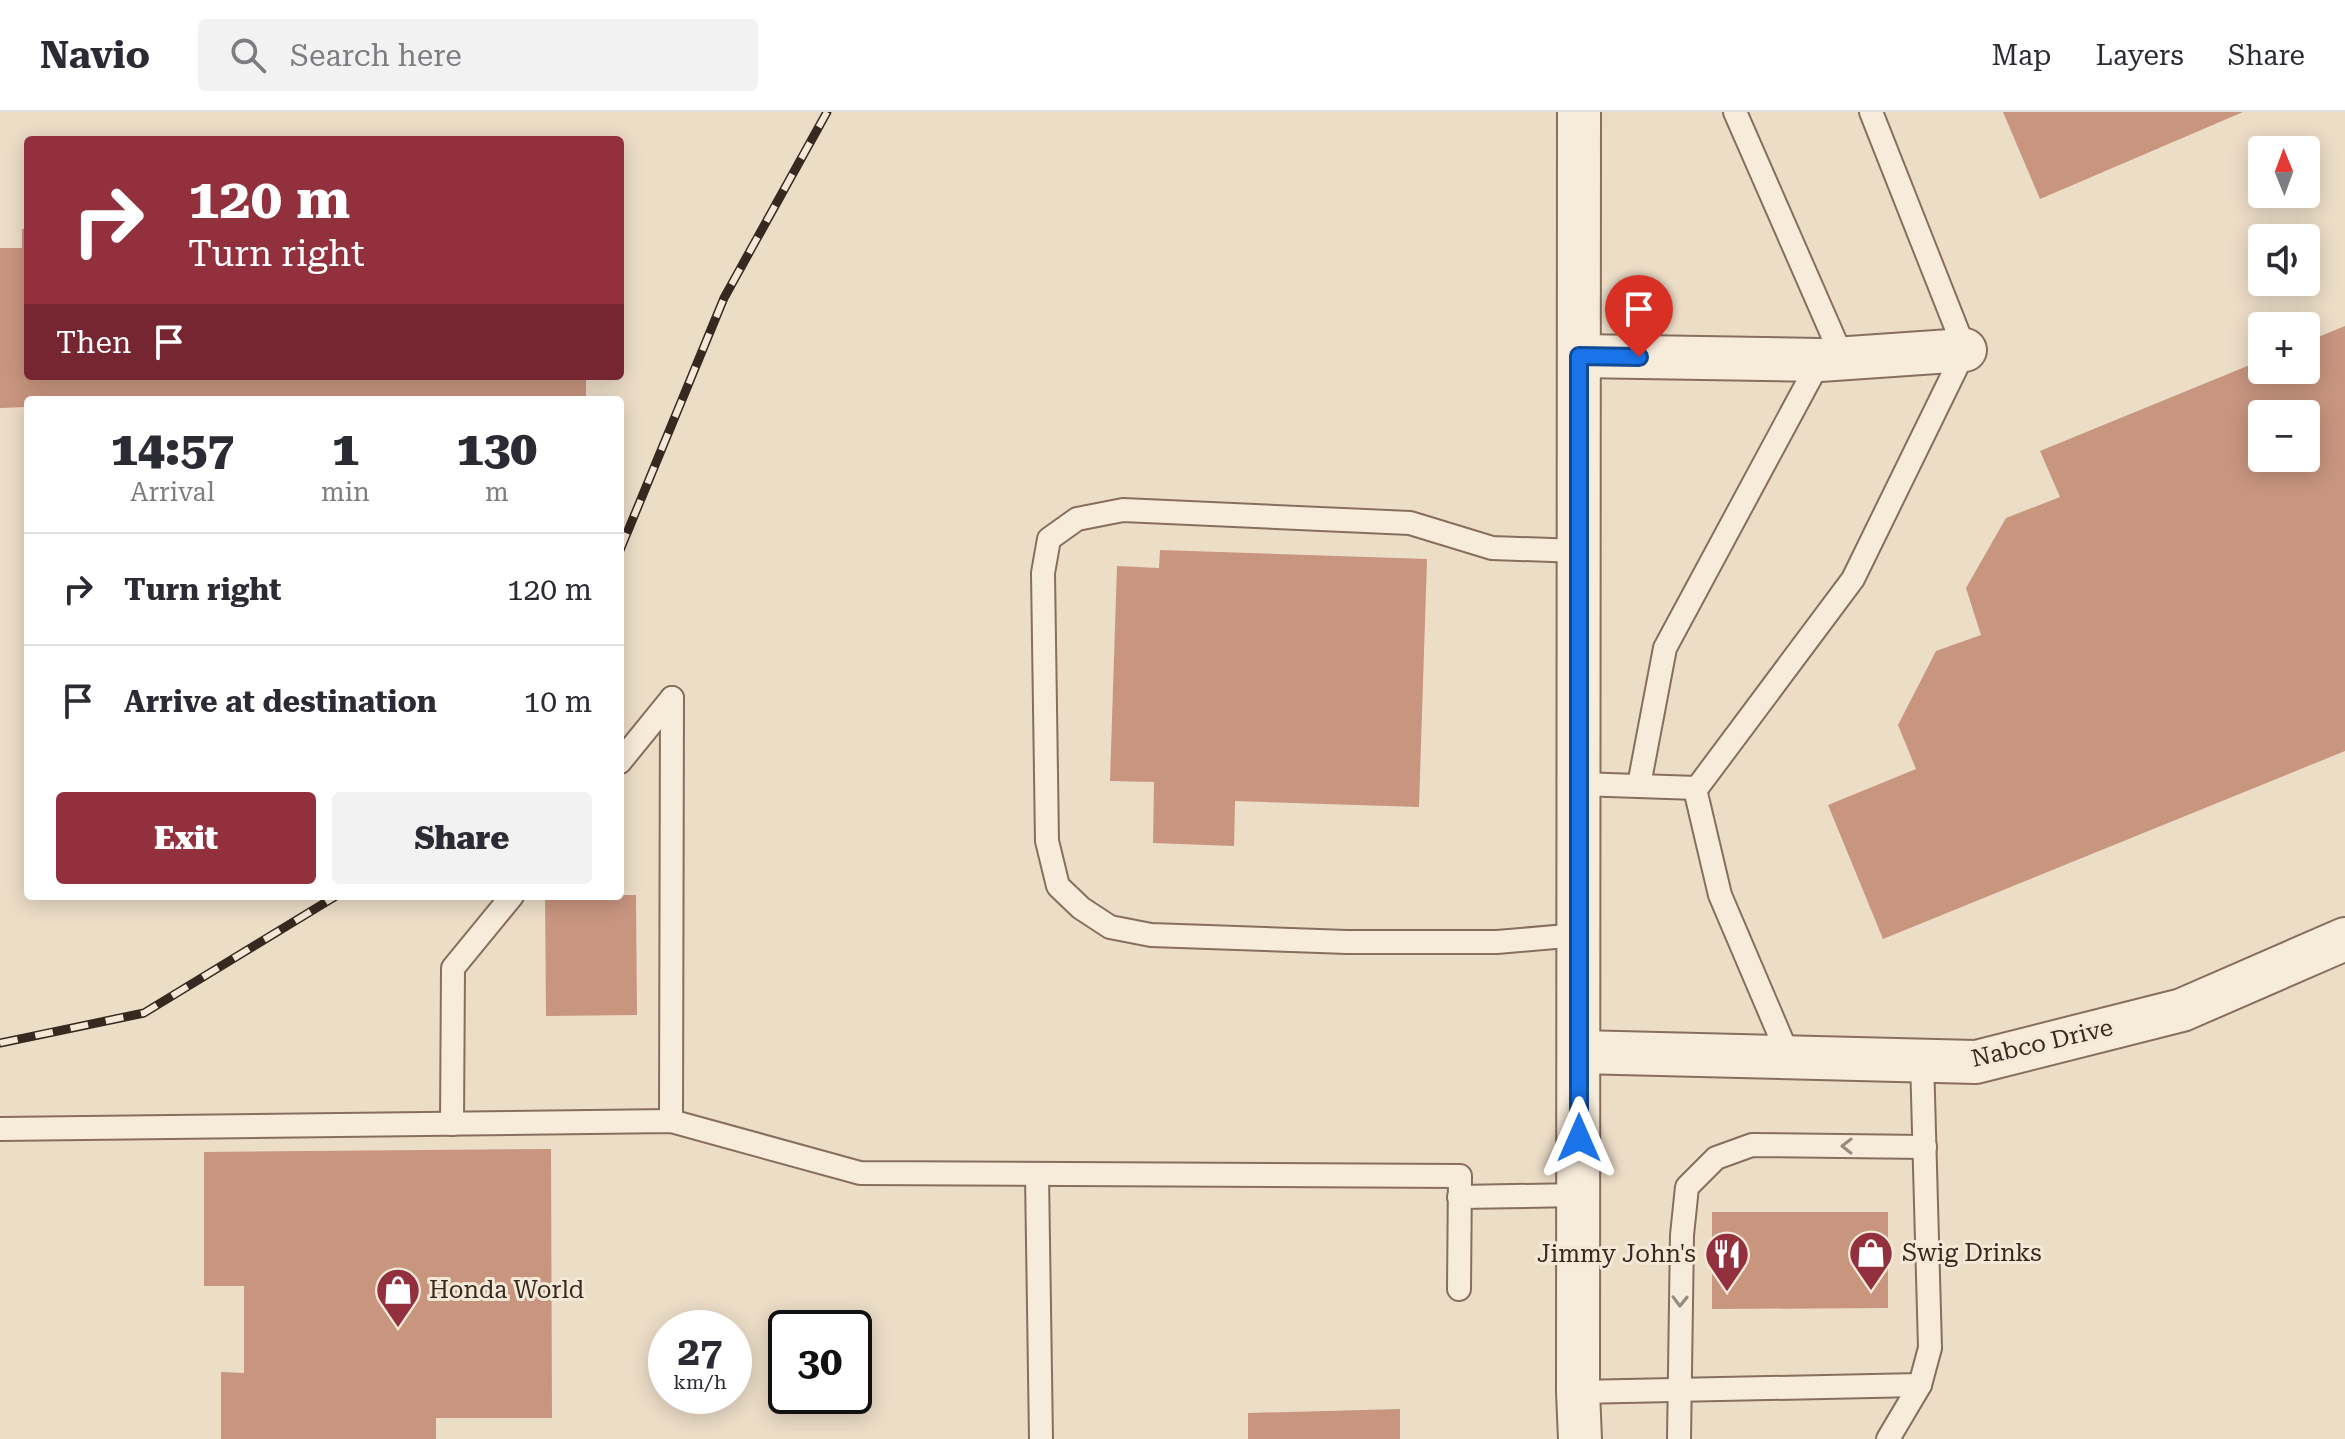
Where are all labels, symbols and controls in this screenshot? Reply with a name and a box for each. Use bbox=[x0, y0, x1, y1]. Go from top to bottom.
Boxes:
search box bbox=[198, 19, 758, 91]
text: Navio bbox=[40, 33, 150, 77]
icon: search bbox=[226, 33, 270, 77]
text: Search here bbox=[290, 38, 462, 73]
text: Map bbox=[1992, 39, 2051, 72]
text: Layers bbox=[2095, 39, 2184, 72]
text: Share bbox=[2228, 39, 2305, 72]
north arrow bbox=[2248, 136, 2320, 208]
map controls bbox=[2248, 136, 2320, 472]
text: 120 m bbox=[188, 166, 350, 232]
icon: right bbox=[56, 168, 160, 272]
button: sound bbox=[2248, 224, 2320, 296]
text: Turn right bbox=[188, 233, 365, 275]
pin bbox=[1605, 275, 1673, 357]
icon: arrive bbox=[1617, 287, 1661, 331]
button: + bbox=[2248, 312, 2320, 384]
icon: arrive bbox=[147, 320, 191, 364]
text: Then bbox=[56, 325, 131, 360]
button: − bbox=[2248, 400, 2320, 472]
text: 14:57 bbox=[111, 421, 234, 477]
text: 1 bbox=[332, 421, 359, 477]
text: 130 bbox=[457, 421, 537, 477]
text: Arrival bbox=[130, 477, 215, 507]
text: min bbox=[321, 477, 370, 507]
text: m bbox=[485, 477, 509, 507]
icon: right bbox=[56, 567, 100, 611]
text: Turn right bbox=[124, 572, 281, 607]
text: 120 m bbox=[507, 572, 592, 607]
icon: arrive bbox=[56, 679, 100, 723]
text: Arrive at destination bbox=[124, 684, 437, 719]
text: 10 m bbox=[523, 684, 592, 719]
button: Exit bbox=[56, 792, 316, 884]
button: Share bbox=[332, 792, 592, 884]
street label: Nabco Drive bbox=[1969, 1013, 2115, 1073]
position arrow bbox=[1537, 1096, 1621, 1180]
one-way arrow bbox=[1840, 1137, 1853, 1155]
shop icon: Swig Drinks bbox=[1847, 1229, 1895, 1292]
restaurant icon: Jimmy John's bbox=[1703, 1230, 1751, 1293]
place label: Swig Drinks bbox=[1902, 1239, 2042, 1267]
place label: Jimmy John's bbox=[1537, 1240, 1696, 1268]
shop icon: Honda World bbox=[374, 1266, 422, 1329]
place label: Honda World bbox=[429, 1276, 584, 1304]
one-way arrow bbox=[1672, 1295, 1689, 1308]
speed limit sign: 30 bbox=[768, 1310, 872, 1414]
text: 27 bbox=[678, 1328, 722, 1375]
text: km/h bbox=[673, 1370, 727, 1394]

